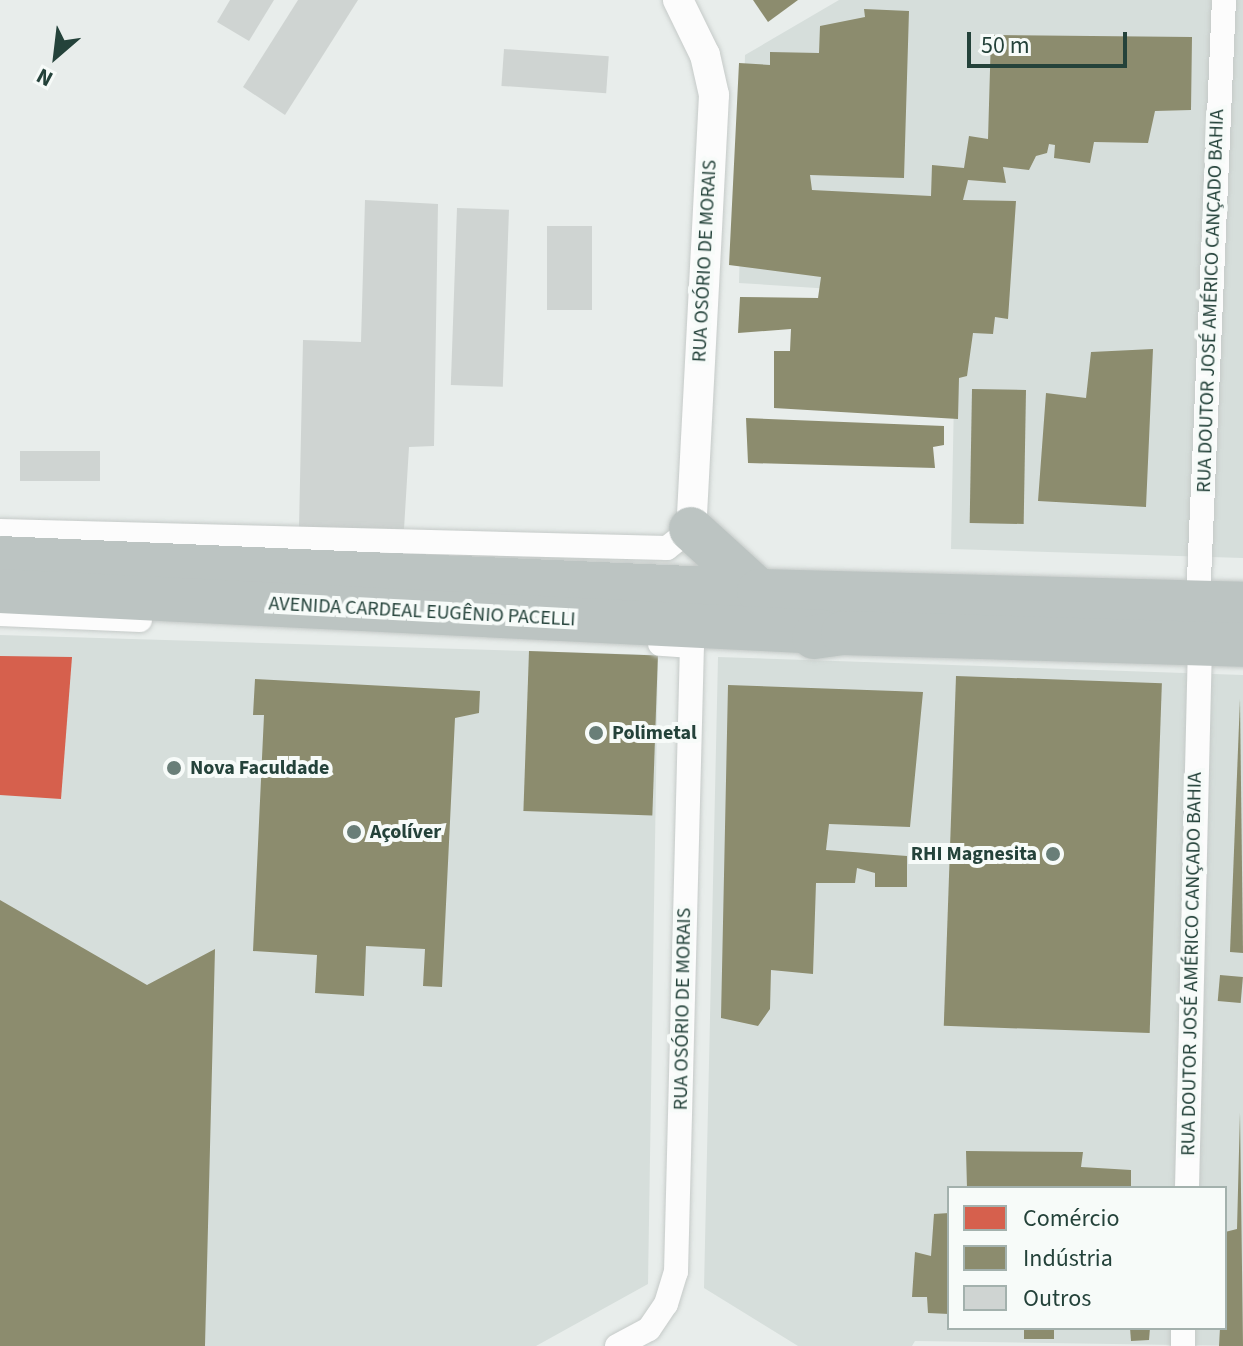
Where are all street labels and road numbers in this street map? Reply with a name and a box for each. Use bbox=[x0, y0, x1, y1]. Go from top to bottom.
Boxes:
street label: RUA DOUTOR JOSÉ AMÉRICO CANÇADO BAHIA bbox=[1192, 109, 1230, 493]
street label: RUA OSÓRIO DE MORAIS bbox=[688, 159, 722, 363]
street label: AVENIDA CARDEAL EUGÊNIO PACELLI bbox=[268, 592, 576, 632]
street label: RUA DOUTOR JOSÉ AMÉRICO CANÇADO BAHIA bbox=[1177, 772, 1207, 1156]
street label: RUA OSÓRIO DE MORAIS bbox=[669, 907, 697, 1111]

